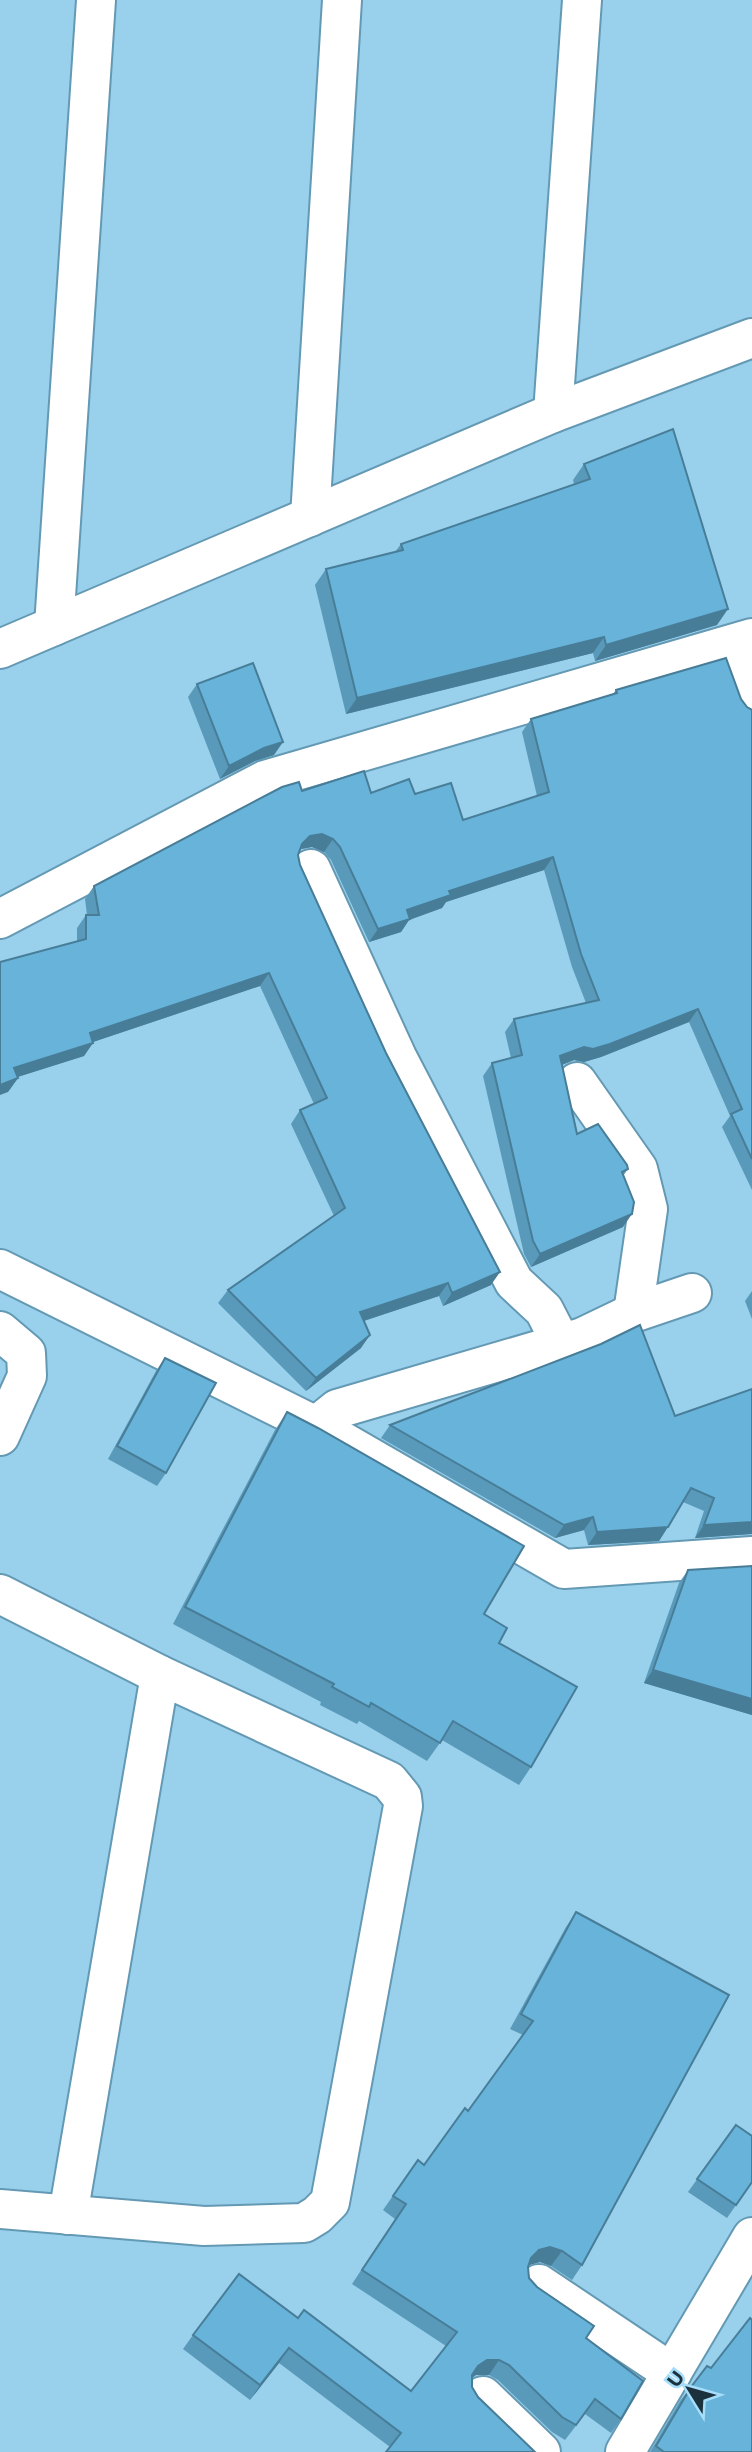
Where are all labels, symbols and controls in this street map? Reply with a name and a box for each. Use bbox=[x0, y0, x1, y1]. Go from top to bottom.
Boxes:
north arrow bbox=[654, 2354, 724, 2424]
text: U bbox=[662, 2366, 690, 2392]

